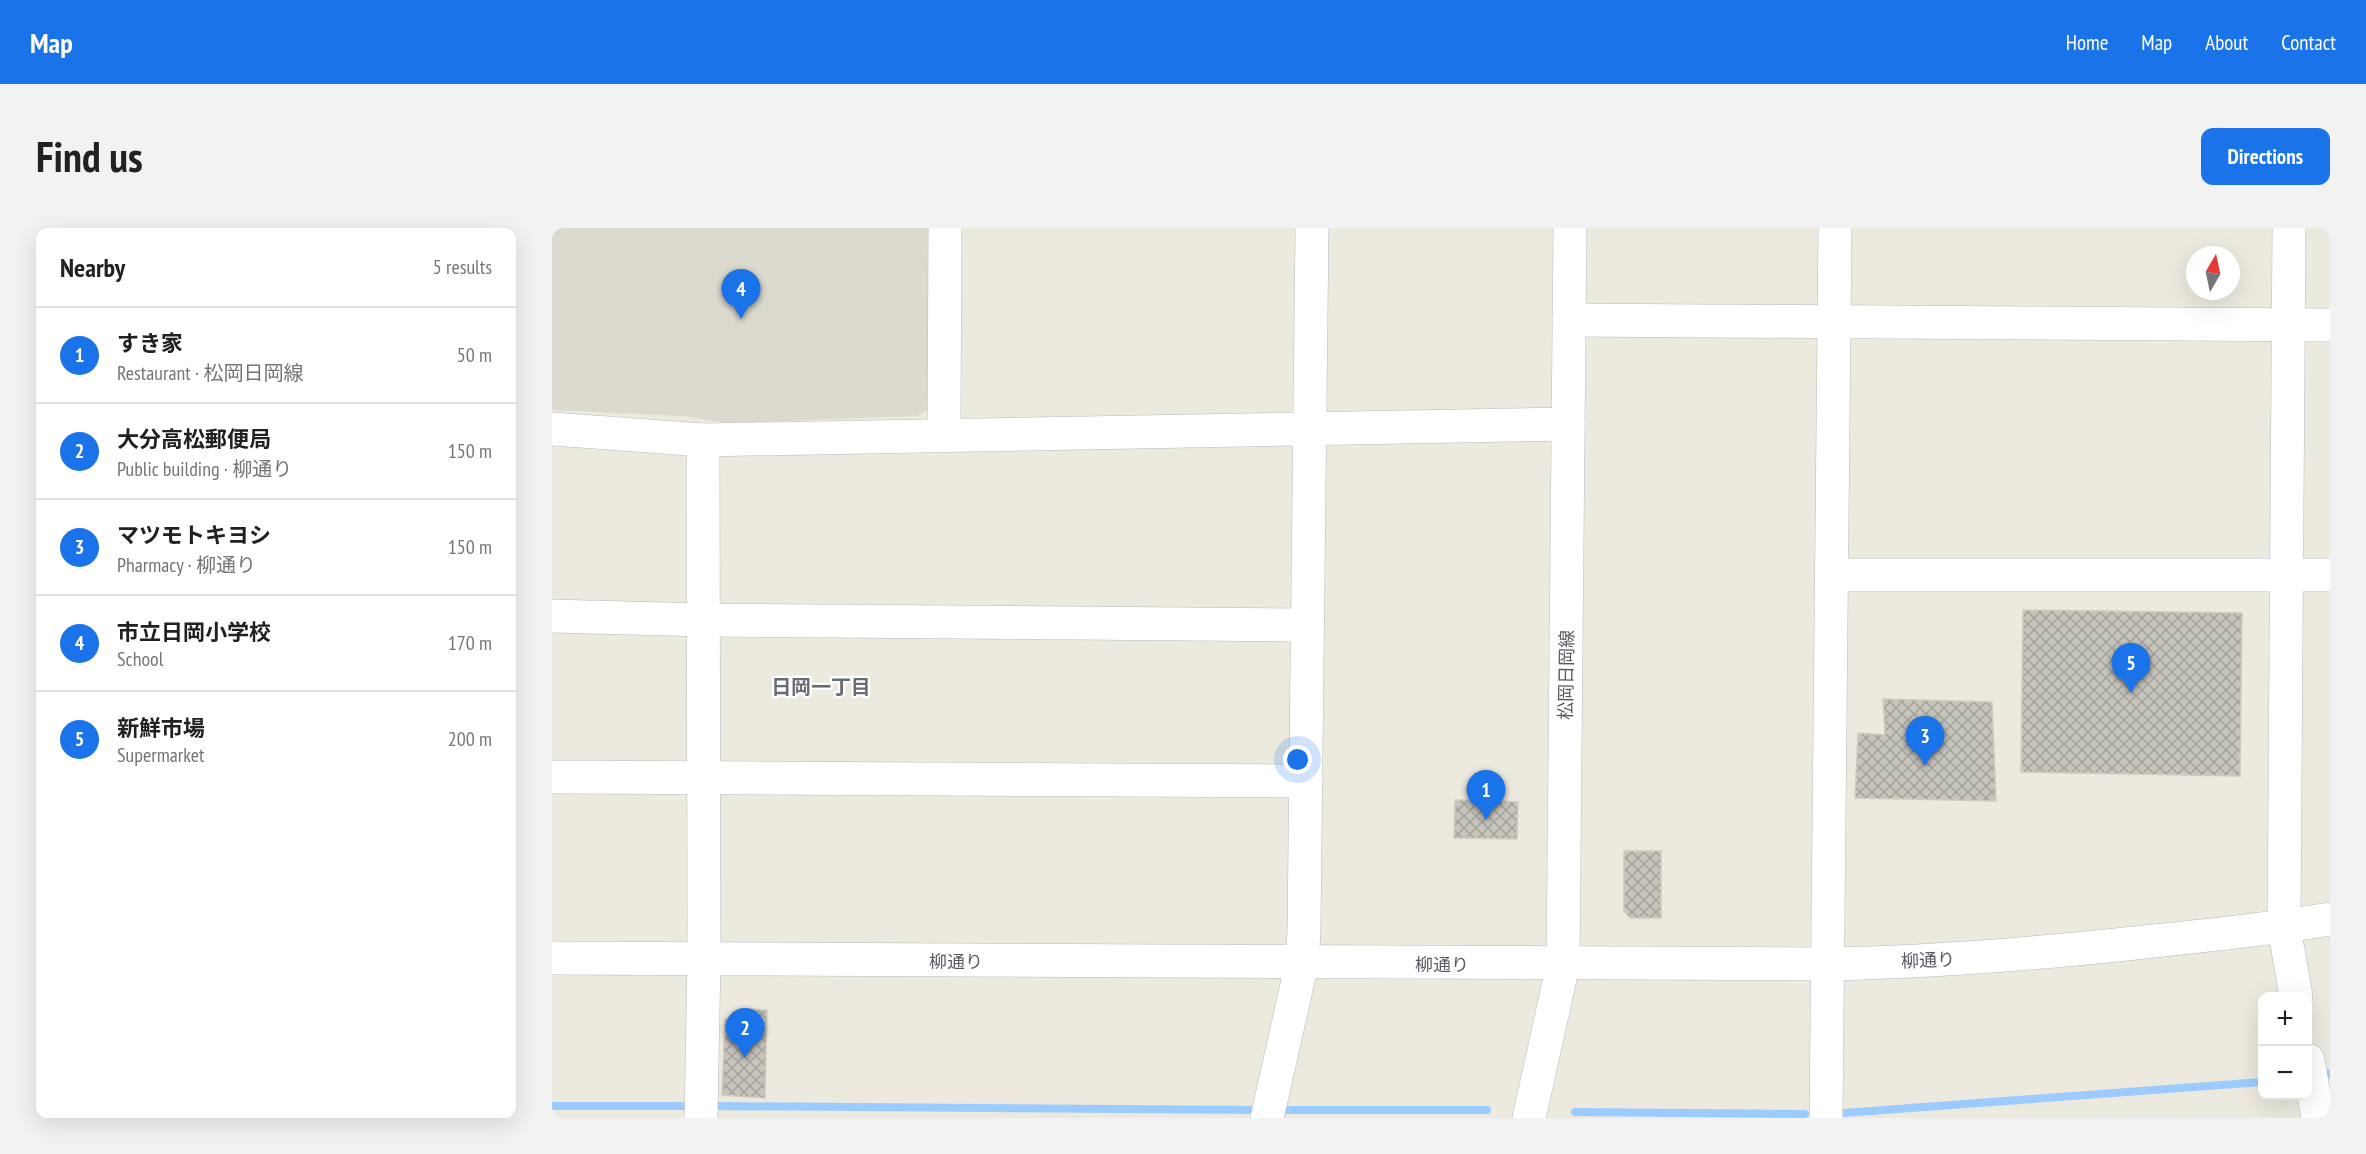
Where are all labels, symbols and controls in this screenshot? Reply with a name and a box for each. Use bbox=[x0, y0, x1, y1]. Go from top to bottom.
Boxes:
text: Map bbox=[30, 24, 73, 61]
text: Home bbox=[2066, 29, 2108, 56]
text: Map bbox=[2141, 29, 2172, 56]
text: About bbox=[2205, 29, 2248, 56]
text: Contact bbox=[2281, 29, 2336, 56]
button: Directions bbox=[2201, 128, 2330, 185]
text: Find us bbox=[36, 129, 143, 184]
north arrow bbox=[2186, 246, 2240, 300]
text: Nearby bbox=[60, 251, 125, 284]
text: 5 results bbox=[433, 254, 492, 280]
pin: 4 bbox=[722, 270, 760, 319]
text: すき家 bbox=[117, 329, 183, 357]
text: 1 bbox=[75, 342, 84, 368]
text: 50 m bbox=[457, 342, 492, 368]
text: Restaurant · 松岡日岡線 bbox=[117, 360, 304, 386]
text: 大分高松郵便局 bbox=[117, 425, 271, 453]
text: 2 bbox=[75, 438, 84, 464]
text: 150 m bbox=[448, 438, 492, 464]
text: Public building · 柳通り bbox=[117, 456, 292, 482]
text: マツモトキヨシ bbox=[117, 521, 271, 549]
text: 3 bbox=[75, 534, 84, 560]
text: 150 m bbox=[448, 534, 492, 560]
text: Pharmacy · 柳通り bbox=[117, 552, 256, 578]
text: 市立日岡小学校 bbox=[117, 618, 271, 646]
text: 4 bbox=[75, 630, 84, 656]
text: 170 m bbox=[448, 630, 492, 656]
street label: 松岡日岡線 bbox=[1554, 630, 1578, 720]
pin: 5 bbox=[2112, 644, 2150, 693]
text: School bbox=[117, 646, 163, 672]
district label: 日岡一丁目 bbox=[771, 674, 871, 700]
text: 新鮮市場 bbox=[117, 714, 205, 742]
pin: 3 bbox=[1906, 716, 1944, 766]
text: 5 bbox=[75, 726, 84, 752]
text: 200 m bbox=[448, 726, 492, 752]
text: Supermarket bbox=[117, 742, 205, 768]
your location bbox=[1283, 745, 1312, 774]
pin: 1 bbox=[1466, 770, 1506, 820]
street label: 柳通り bbox=[1901, 948, 1955, 972]
street label: 柳通り bbox=[929, 950, 983, 973]
street label: 柳通り bbox=[1415, 953, 1469, 976]
map controls bbox=[2258, 992, 2312, 1100]
button: + bbox=[2258, 992, 2312, 1046]
pin: 2 bbox=[726, 1008, 764, 1058]
button: − bbox=[2258, 1046, 2312, 1100]

